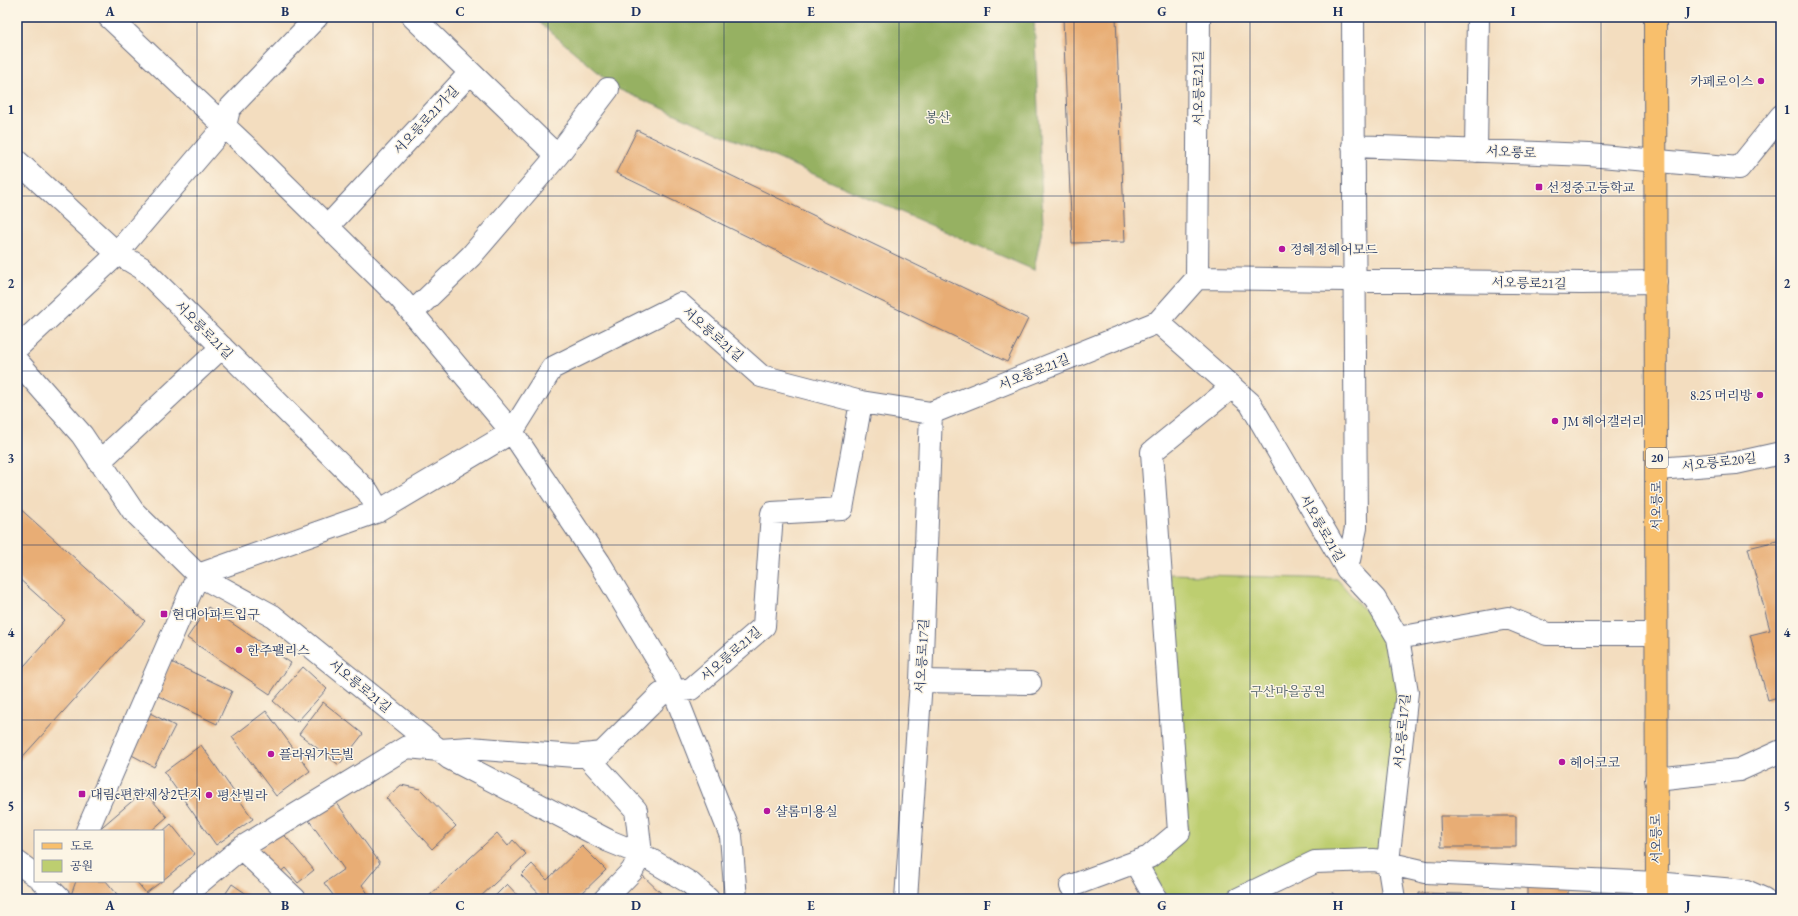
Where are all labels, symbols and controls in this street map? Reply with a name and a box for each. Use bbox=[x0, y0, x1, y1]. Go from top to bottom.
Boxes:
text: A bbox=[104, 3, 115, 20]
text: B bbox=[281, 3, 289, 20]
text: C bbox=[455, 3, 465, 20]
text: D bbox=[631, 3, 641, 20]
text: E bbox=[807, 3, 815, 20]
text: F bbox=[983, 3, 991, 20]
text: G bbox=[1157, 3, 1167, 20]
text: H bbox=[1333, 3, 1344, 20]
text: I bbox=[1511, 3, 1516, 20]
text: J bbox=[1684, 3, 1691, 20]
street label: 서오릉로21길 bbox=[1190, 50, 1207, 126]
place label: 카페로이스 bbox=[1690, 73, 1753, 90]
marker: 카페로이스 bbox=[1756, 76, 1766, 86]
street label: 서오릉로21가길 bbox=[390, 82, 462, 158]
text: 1 bbox=[8, 101, 15, 118]
text: 1 bbox=[1784, 101, 1791, 118]
park label: 봉산 bbox=[925, 109, 951, 126]
street label: 서오릉로 bbox=[1486, 143, 1537, 161]
place label: 선정중고등학교 bbox=[1547, 179, 1635, 196]
marker: 선정중고등학교 bbox=[1534, 182, 1544, 192]
place label: 정혜정헤어모드 bbox=[1290, 241, 1378, 258]
marker: 정혜정헤어모드 bbox=[1277, 244, 1287, 254]
street label: 서오릉로21길 bbox=[1491, 274, 1567, 292]
text: 2 bbox=[8, 275, 15, 292]
text: 2 bbox=[1784, 275, 1791, 292]
street label: 서오릉로21길 bbox=[171, 297, 237, 363]
street label: 서오릉로21길 bbox=[679, 303, 747, 365]
street label: 서오릉로21길 bbox=[996, 350, 1072, 394]
place label: 8.25 머리방 bbox=[1690, 387, 1752, 404]
marker: 8.25 머리방 bbox=[1755, 390, 1765, 400]
place label: JM 헤어갤러리 bbox=[1562, 413, 1645, 430]
marker: JM 헤어갤러리 bbox=[1550, 416, 1560, 426]
road number: 20 bbox=[1646, 448, 1668, 468]
street label: 서오릉로20길 bbox=[1681, 449, 1757, 475]
text: 3 bbox=[8, 450, 15, 467]
text: 3 bbox=[1784, 450, 1791, 467]
street label: 서오릉로 bbox=[1648, 480, 1665, 531]
street label: 서오릉로21길 bbox=[1296, 491, 1348, 565]
place label: 현대아파트입구 bbox=[172, 606, 260, 623]
marker: 현대아파트입구 bbox=[159, 609, 169, 619]
street label: 서오릉로17길 bbox=[912, 618, 932, 694]
street label: 서오릉로21길 bbox=[697, 623, 765, 685]
text: 4 bbox=[8, 624, 15, 641]
text: 4 bbox=[1784, 624, 1791, 641]
place label: 한주팰리스 bbox=[247, 642, 310, 659]
marker: 한주팰리스 bbox=[234, 645, 244, 655]
street label: 서오릉로21길 bbox=[325, 656, 395, 716]
park label: 구산마을공원 bbox=[1250, 683, 1326, 700]
street label: 서오릉로17길 bbox=[1390, 693, 1414, 769]
place label: 플라워가든빌 bbox=[279, 746, 354, 763]
marker: 플라워가든빌 bbox=[266, 749, 276, 759]
place label: 헤어코코 bbox=[1570, 754, 1621, 771]
marker: 헤어코코 bbox=[1557, 757, 1567, 767]
place label: 대림e편한세상2단지 bbox=[90, 786, 202, 803]
place label: 평산빌라 bbox=[217, 787, 268, 804]
marker: 대림e편한세상2단지 bbox=[77, 789, 87, 799]
marker: 평산빌라 bbox=[204, 790, 214, 800]
text: 5 bbox=[8, 798, 14, 815]
text: 5 bbox=[1784, 798, 1790, 815]
place label: 샬롬미용실 bbox=[775, 803, 838, 820]
marker: 샬롬미용실 bbox=[762, 806, 772, 816]
street label: 서오릉로 bbox=[1647, 813, 1665, 864]
legend bbox=[34, 830, 164, 882]
text: 도로 bbox=[70, 838, 94, 854]
text: 공원 bbox=[70, 858, 93, 874]
text: A bbox=[104, 897, 115, 914]
text: B bbox=[281, 897, 289, 914]
text: C bbox=[455, 897, 465, 914]
text: D bbox=[631, 897, 641, 914]
text: E bbox=[807, 897, 815, 914]
text: F bbox=[983, 897, 991, 914]
text: G bbox=[1157, 897, 1167, 914]
text: H bbox=[1333, 897, 1344, 914]
text: I bbox=[1511, 897, 1516, 914]
text: J bbox=[1684, 897, 1691, 914]

